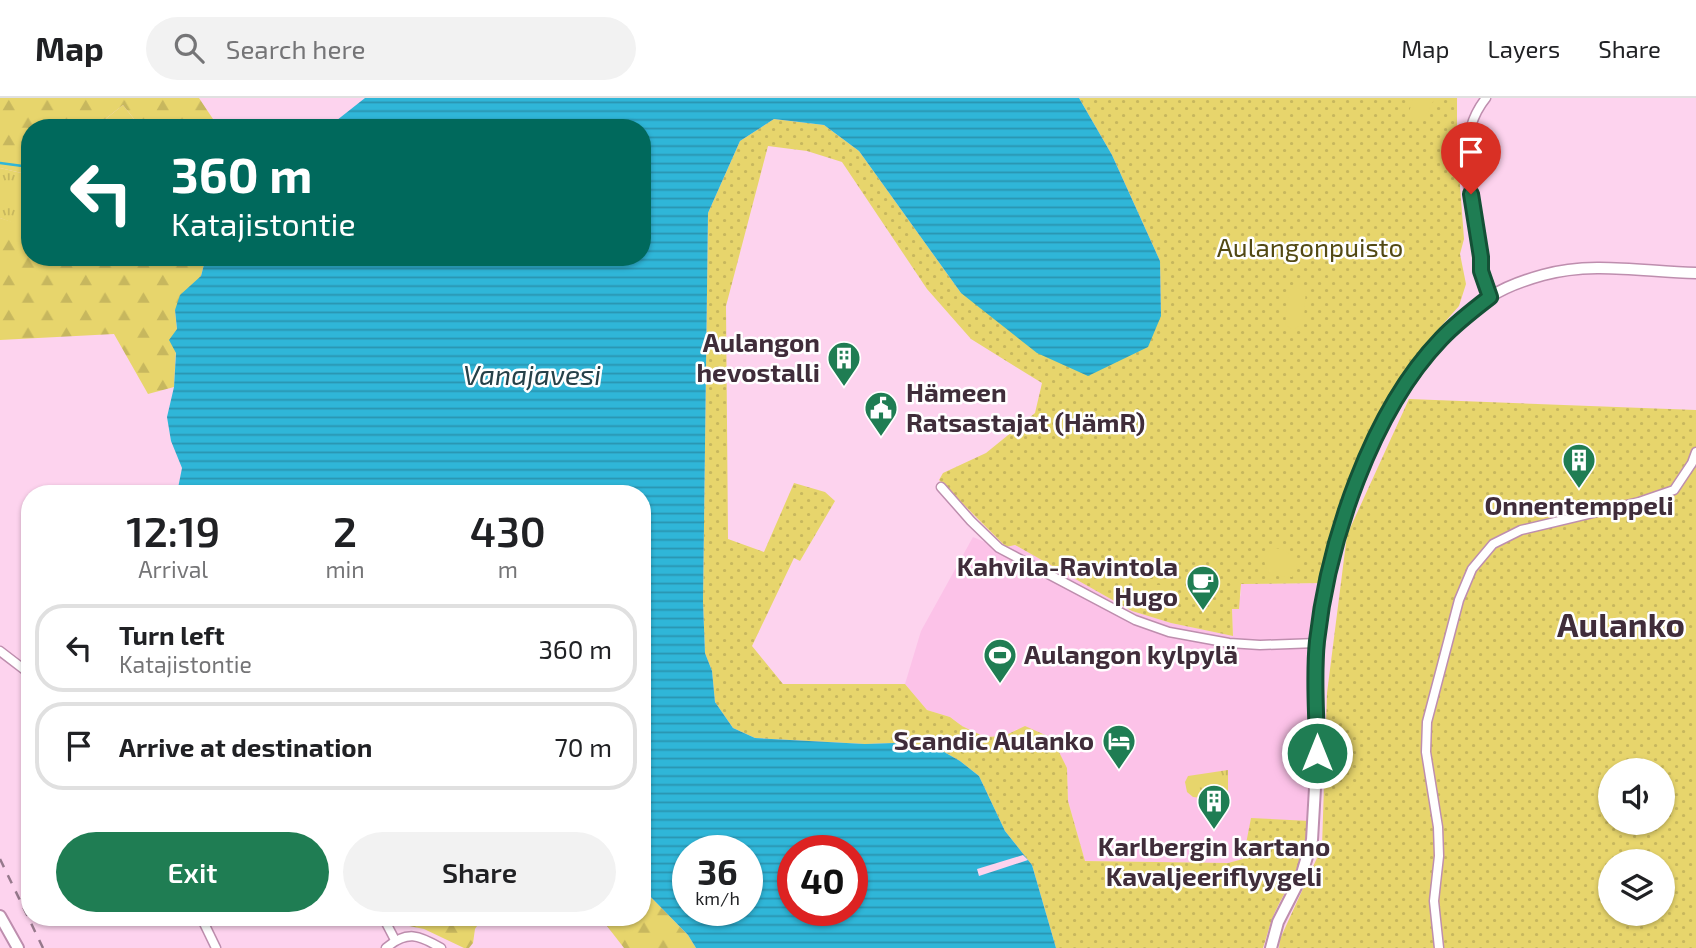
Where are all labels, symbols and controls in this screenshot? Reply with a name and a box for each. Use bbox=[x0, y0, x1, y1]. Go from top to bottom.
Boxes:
search box bbox=[146, 17, 636, 80]
text: Map bbox=[35, 28, 104, 68]
icon: search bbox=[170, 29, 208, 67]
text: Search here bbox=[226, 33, 365, 64]
text: Map bbox=[1401, 34, 1449, 63]
text: Layers bbox=[1487, 34, 1560, 63]
text: Share bbox=[1598, 34, 1661, 63]
pin bbox=[1441, 122, 1501, 194]
icon: arrive bbox=[1452, 133, 1490, 171]
text: 360 m bbox=[171, 144, 312, 203]
icon: left bbox=[56, 147, 147, 238]
text: Katajistontie bbox=[171, 204, 356, 242]
park label: Aulangonpuisto bbox=[1217, 231, 1403, 262]
place label: Aulangon hevostalli bbox=[696, 326, 820, 387]
building icon: Aulangon hevostalli bbox=[825, 339, 863, 388]
water label: Vanajavesi bbox=[463, 357, 601, 391]
place label: Hämeen Ratsastajat (HämR) bbox=[906, 376, 1145, 437]
public building icon: Hämeen Ratsastajat (HämR) bbox=[862, 389, 900, 438]
building icon: Onnentemppeli bbox=[1560, 441, 1598, 490]
place label: Onnentemppeli bbox=[1484, 489, 1674, 520]
text: 12:19 bbox=[126, 505, 220, 555]
text: 2 bbox=[333, 505, 357, 555]
text: 430 bbox=[470, 505, 546, 555]
place label: Kahvila-Ravintola Hugo bbox=[957, 550, 1178, 611]
text: Arrival bbox=[138, 555, 208, 583]
text: min bbox=[325, 555, 365, 583]
text: m bbox=[498, 555, 518, 583]
cafe icon: Kahvila-Ravintola Hugo bbox=[1184, 563, 1222, 612]
district label: Aulanko bbox=[1557, 604, 1685, 644]
text: Turn left bbox=[119, 619, 225, 650]
icon: left bbox=[60, 629, 98, 667]
text: 360 m bbox=[538, 633, 612, 664]
sports icon: Aulangon kylpylä bbox=[981, 636, 1019, 685]
place label: Aulangon kylpylä bbox=[1024, 638, 1238, 670]
text: Katajistontie bbox=[119, 650, 252, 678]
position arrow bbox=[1280, 716, 1354, 790]
hotel icon: Scandic Aulanko bbox=[1100, 722, 1138, 771]
place label: Scandic Aulanko bbox=[893, 724, 1094, 755]
icon: arrive bbox=[60, 727, 98, 765]
text: Arrive at destination bbox=[119, 731, 372, 762]
text: 70 m bbox=[554, 731, 612, 762]
map controls bbox=[1598, 758, 1675, 926]
button: sound bbox=[1598, 758, 1675, 835]
building icon: Karlbergin kartano Kavaljeeriflyygeli bbox=[1195, 782, 1233, 831]
place label: Karlbergin kartano Kavaljeeriflyygeli bbox=[1098, 830, 1330, 892]
button: Exit bbox=[56, 832, 329, 912]
button: Share bbox=[343, 832, 616, 912]
speed limit sign: 40 bbox=[777, 835, 868, 926]
button: layers bbox=[1598, 849, 1675, 926]
text: 36 bbox=[697, 850, 738, 892]
text: km/h bbox=[695, 887, 740, 909]

